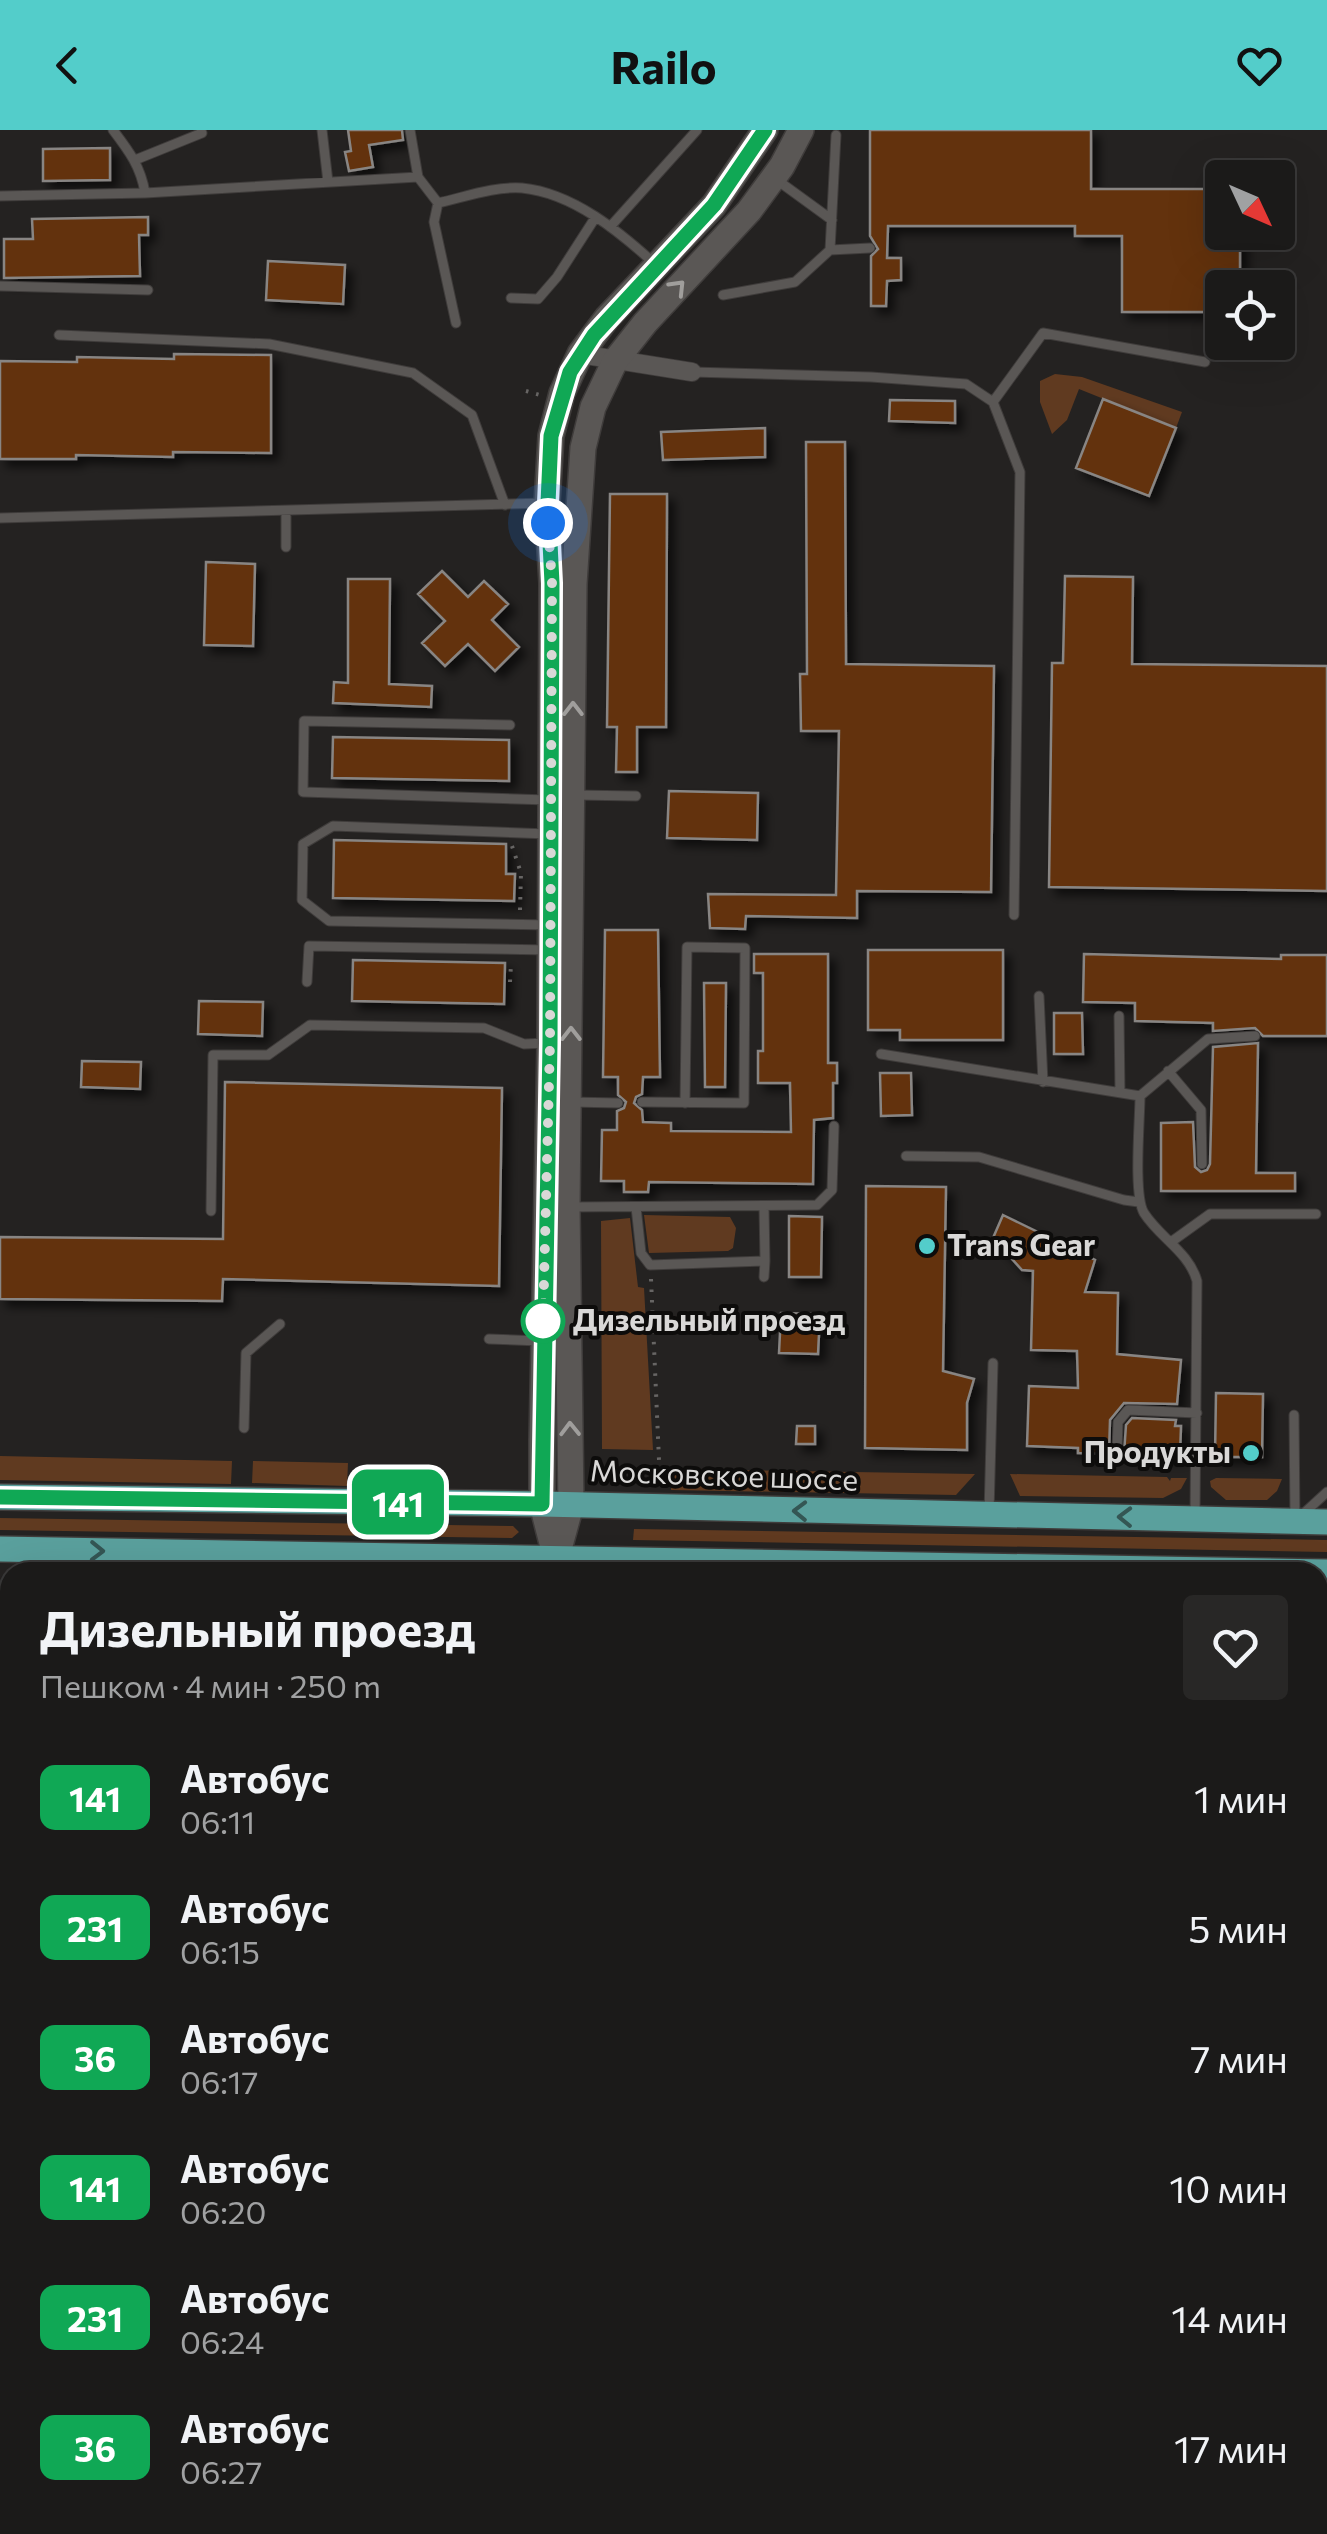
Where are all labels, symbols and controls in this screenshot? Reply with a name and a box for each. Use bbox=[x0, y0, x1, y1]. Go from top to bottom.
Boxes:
icon: back bbox=[40, 38, 95, 93]
text: Railo bbox=[610, 38, 717, 93]
icon: heart bbox=[1232, 38, 1287, 93]
north arrow bbox=[1205, 160, 1295, 250]
map controls bbox=[1205, 160, 1295, 360]
button: locate bbox=[1205, 270, 1295, 360]
one-way arrow bbox=[666, 280, 684, 299]
your location bbox=[523, 498, 573, 548]
one-way arrow bbox=[562, 701, 584, 716]
one-way arrow bbox=[560, 1026, 582, 1042]
place label: Trans Gear bbox=[947, 1225, 1095, 1262]
marker: Trans Gear bbox=[916, 1235, 938, 1257]
marker: Дизельный проезд bbox=[522, 1300, 564, 1342]
place label: Дизельный проезд bbox=[573, 1300, 846, 1337]
one-way arrow bbox=[560, 1420, 581, 1436]
place label: Продукты bbox=[1084, 1432, 1231, 1469]
marker: Продукты bbox=[1240, 1442, 1262, 1464]
street label: Московское шоссе bbox=[589, 1450, 859, 1497]
line badge: 141 bbox=[340, 1470, 456, 1534]
text: 141 bbox=[372, 1481, 424, 1524]
one-way arrow bbox=[791, 1501, 807, 1522]
one-way arrow bbox=[1116, 1507, 1132, 1528]
one-way arrow bbox=[90, 1541, 106, 1562]
button: heart bbox=[1183, 1595, 1288, 1700]
text: Дизельный проезд bbox=[40, 1598, 475, 1657]
text: Пешком · 4 мин · 250 m bbox=[40, 1665, 381, 1705]
text: Автобус bbox=[180, 1754, 330, 1801]
text: 1 мин bbox=[1194, 1774, 1288, 1821]
text: 141 bbox=[69, 1776, 121, 1819]
text: 06:11 bbox=[180, 1801, 255, 1841]
text: Автобус bbox=[180, 1884, 330, 1931]
text: 5 мин bbox=[1188, 1904, 1288, 1951]
text: 231 bbox=[67, 1906, 123, 1949]
text: 06:15 bbox=[180, 1931, 260, 1971]
text: Автобус bbox=[180, 2014, 330, 2061]
text: 7 мин bbox=[1190, 2034, 1288, 2081]
text: 36 bbox=[74, 2036, 116, 2079]
text: 06:17 bbox=[180, 2061, 258, 2101]
text: Автобус bbox=[180, 2144, 330, 2191]
text: 10 мин bbox=[1169, 2164, 1288, 2211]
text: 141 bbox=[69, 2166, 121, 2209]
text: 06:20 bbox=[180, 2191, 266, 2231]
text: Автобус bbox=[180, 2274, 330, 2321]
text: 14 мин bbox=[1171, 2294, 1288, 2341]
text: 231 bbox=[67, 2296, 123, 2339]
text: 06:24 bbox=[180, 2321, 264, 2361]
text: Автобус bbox=[180, 2404, 330, 2451]
text: 17 мин bbox=[1174, 2424, 1288, 2471]
text: 36 bbox=[74, 2426, 116, 2469]
text: 06:27 bbox=[180, 2451, 262, 2491]

